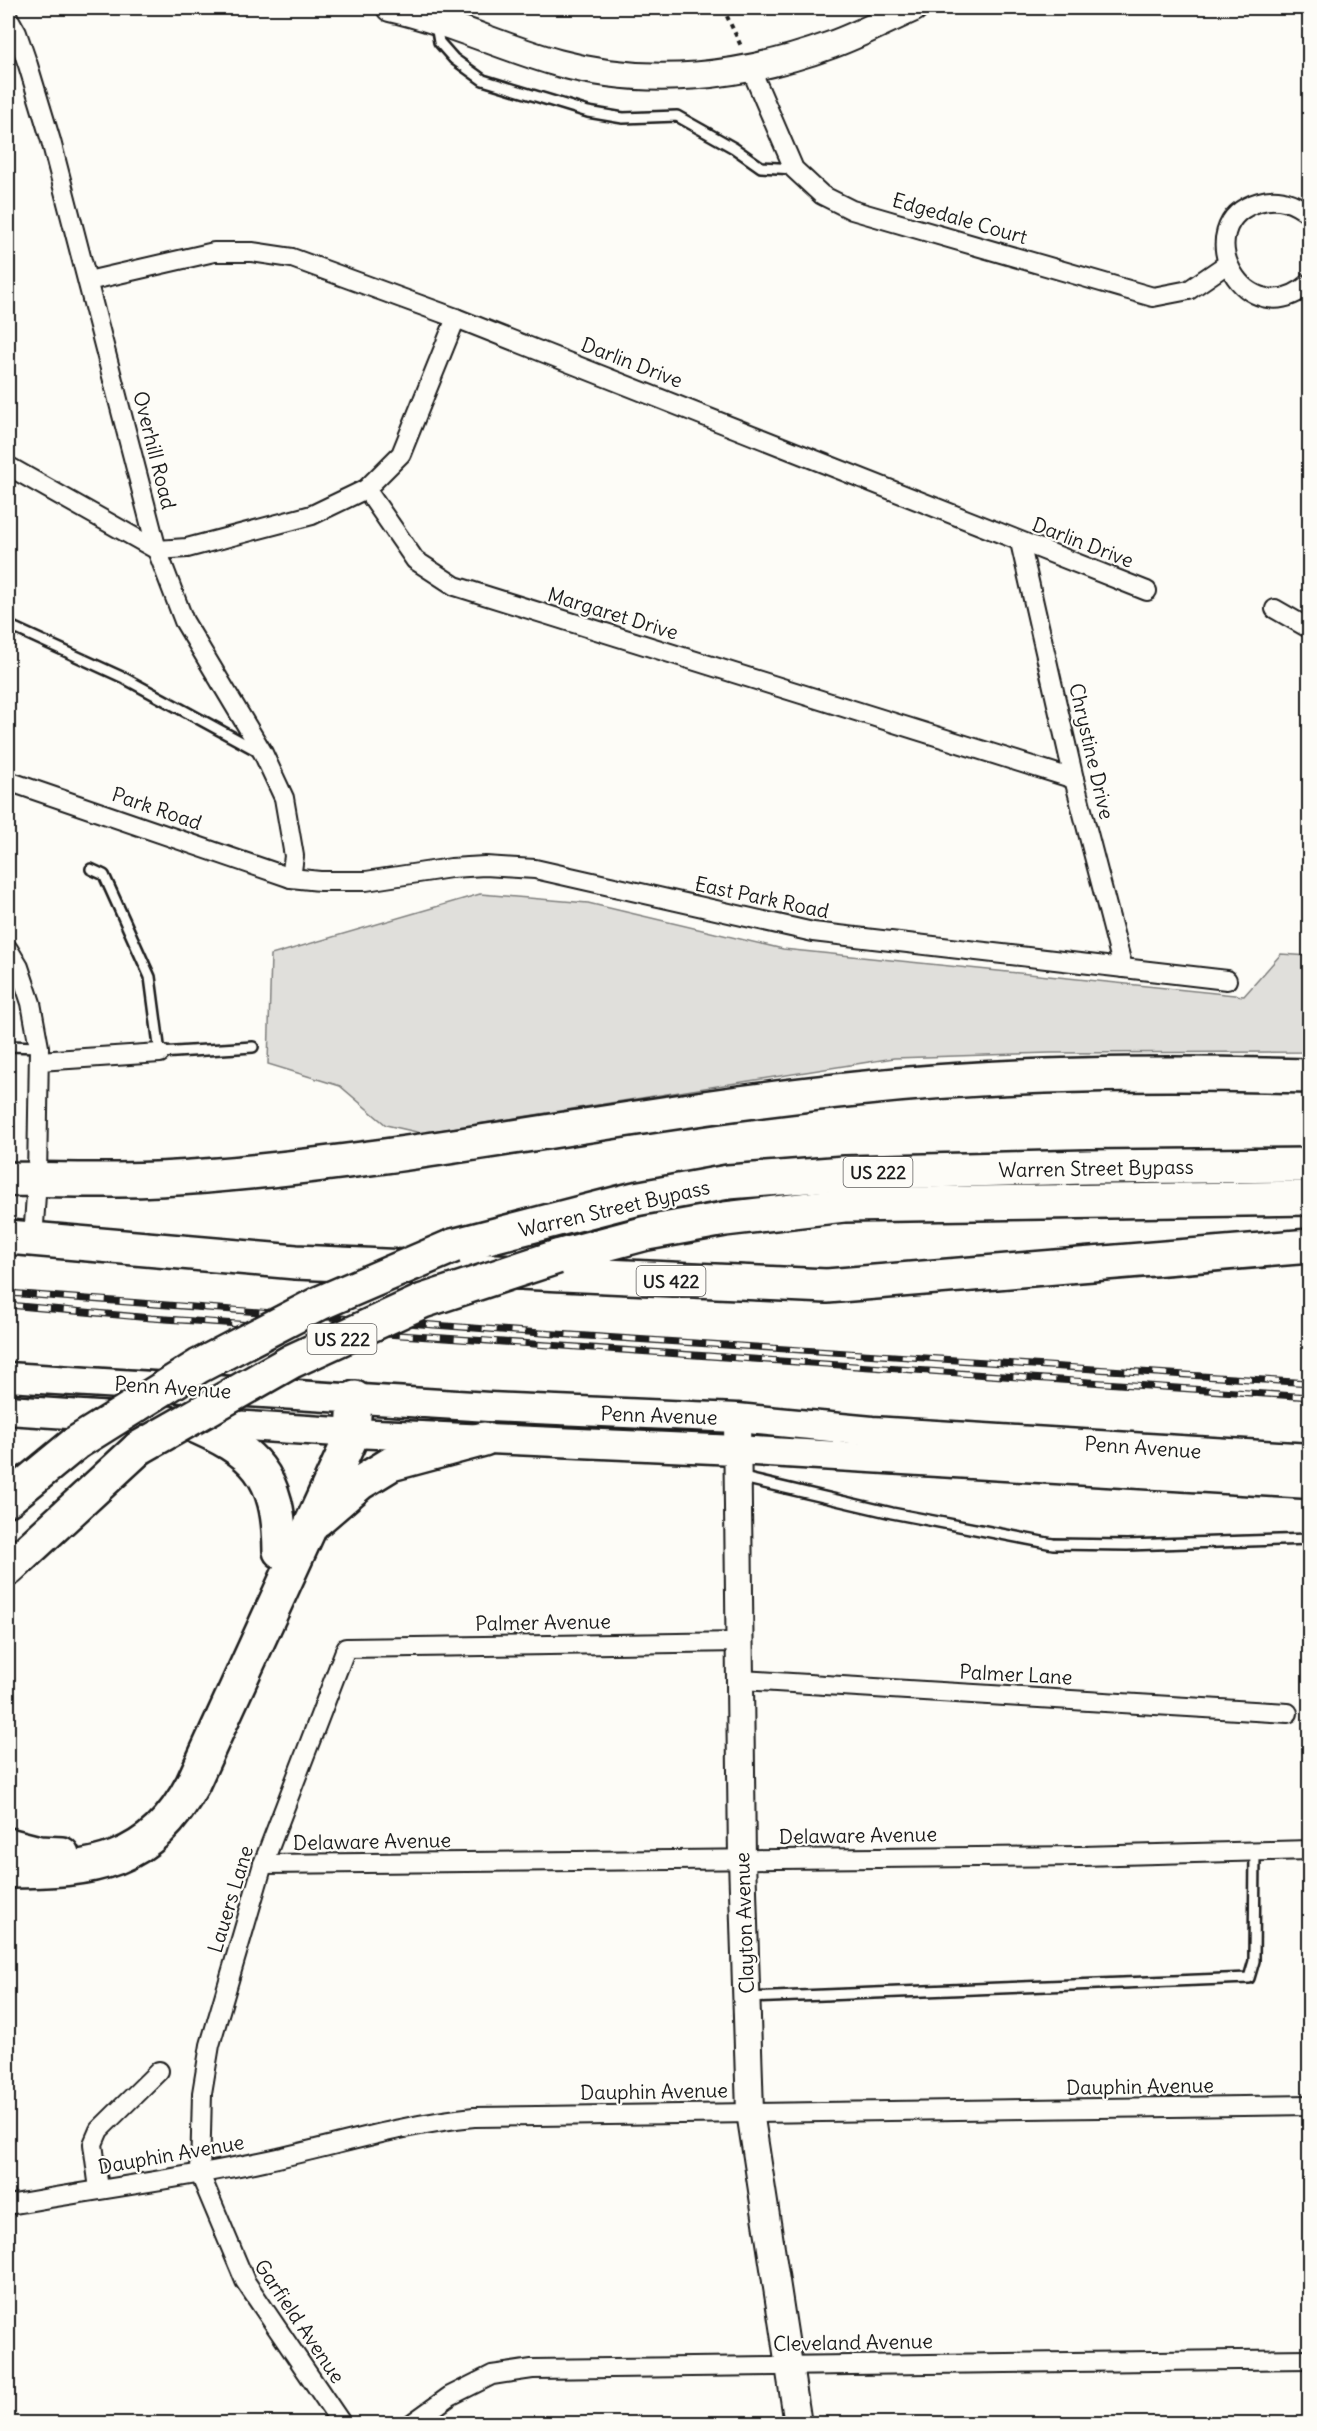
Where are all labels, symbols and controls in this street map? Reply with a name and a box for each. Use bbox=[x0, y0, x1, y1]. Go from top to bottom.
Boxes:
street label: Edgedale Court bbox=[890, 187, 1031, 249]
street label: Darlin Drive bbox=[578, 331, 686, 393]
street label: Overhill Road bbox=[128, 388, 182, 512]
street label: Darlin Drive bbox=[1029, 511, 1137, 573]
street label: Margaret Drive bbox=[545, 581, 681, 645]
street label: Chrystine Drive bbox=[1064, 680, 1120, 822]
street label: Park Road bbox=[109, 781, 205, 835]
street label: East Park Road bbox=[693, 871, 832, 923]
street label: Warren Street Bypass bbox=[998, 1154, 1194, 1182]
road number: US 222 bbox=[844, 1157, 912, 1187]
street label: Warren Street Bypass bbox=[516, 1174, 712, 1242]
road number: US 422 bbox=[636, 1266, 706, 1296]
road number: US 222 bbox=[308, 1324, 376, 1354]
street label: Penn Avenue bbox=[114, 1370, 232, 1404]
street label: Penn Avenue bbox=[600, 1400, 718, 1430]
street label: Penn Avenue bbox=[1084, 1430, 1202, 1464]
street label: Palmer Avenue bbox=[475, 1608, 611, 1636]
street label: Palmer Lane bbox=[959, 1659, 1073, 1689]
street label: Delaware Avenue bbox=[779, 1821, 937, 1849]
street label: Delaware Avenue bbox=[293, 1827, 451, 1855]
street label: Lauers Lane bbox=[202, 1842, 258, 1956]
street label: Clayton Avenue bbox=[729, 1852, 759, 1994]
street label: Dauphin Avenue bbox=[1066, 2072, 1214, 2100]
street label: Dauphin Avenue bbox=[580, 2077, 728, 2105]
street label: Dauphin Avenue bbox=[96, 2129, 246, 2179]
street label: Garfield Avenue bbox=[249, 2254, 351, 2388]
street label: Cleveland Avenue bbox=[773, 2328, 933, 2356]

